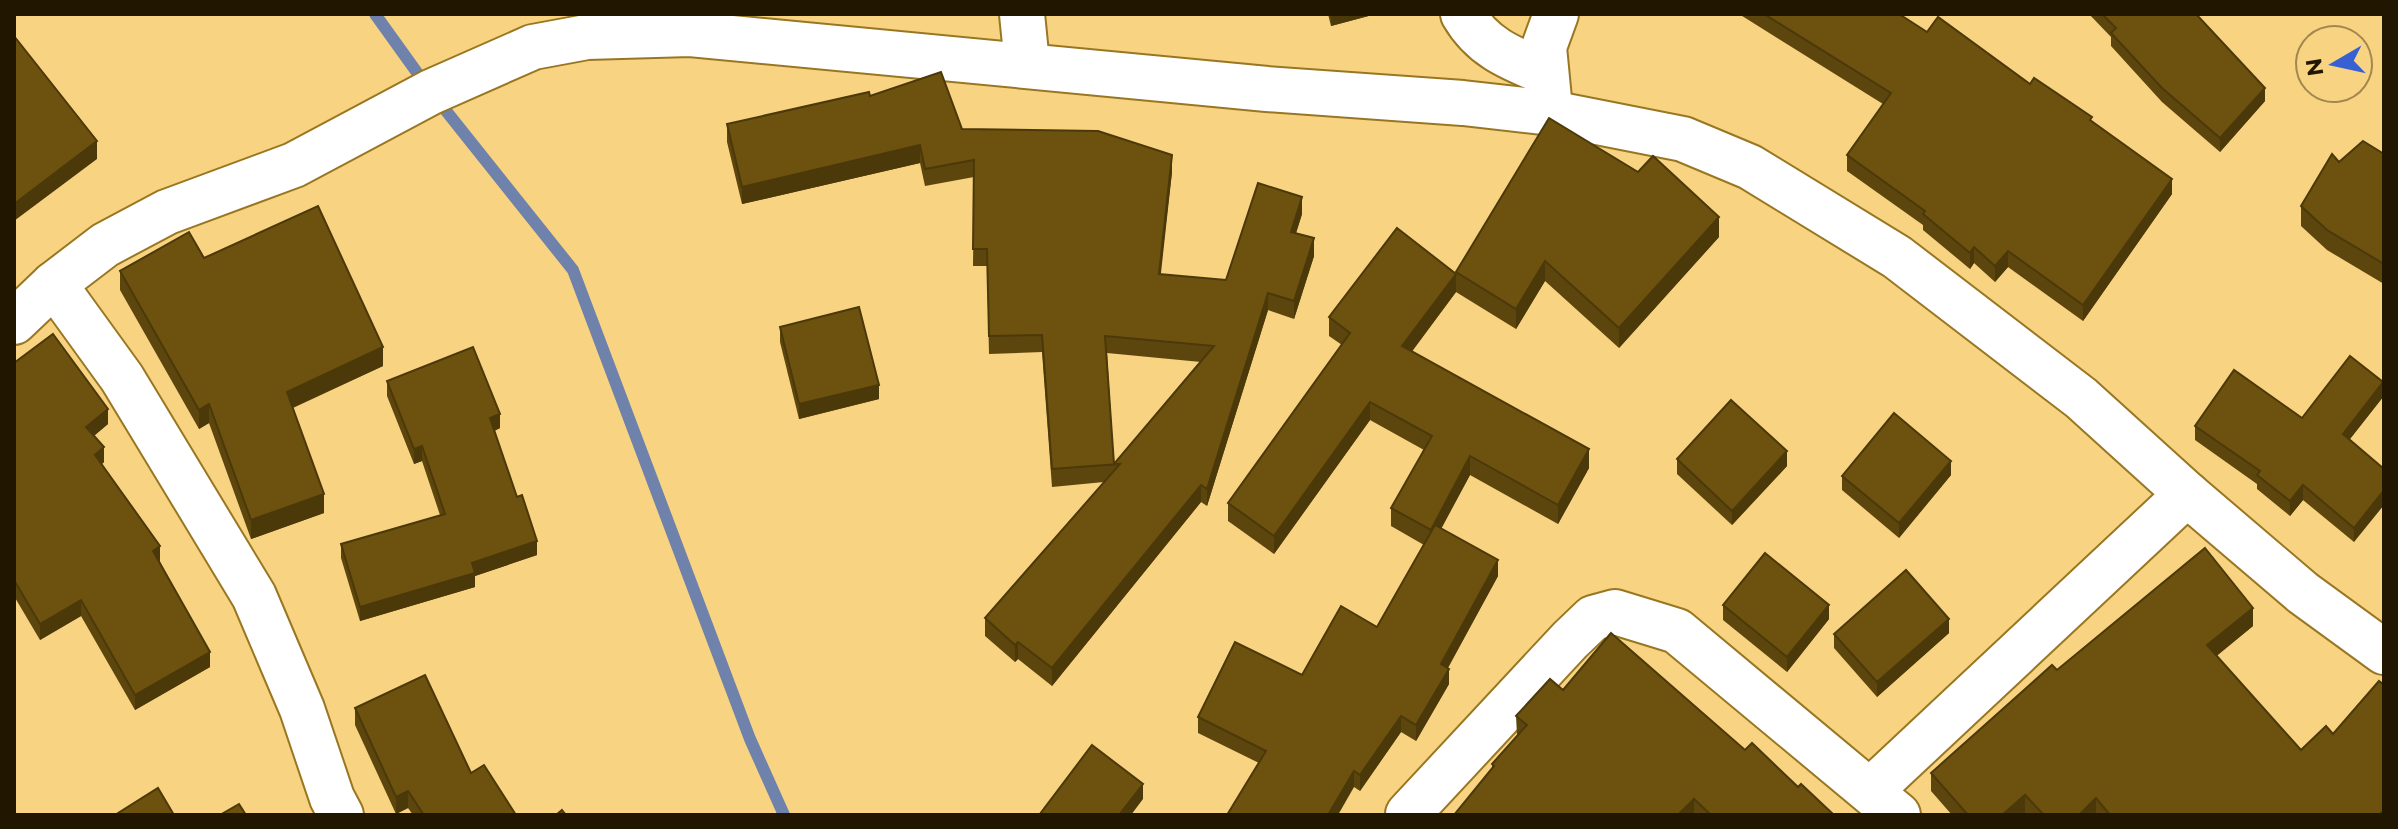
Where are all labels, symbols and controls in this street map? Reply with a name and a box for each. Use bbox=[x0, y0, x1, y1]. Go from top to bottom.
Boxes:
north arrow bbox=[2294, 24, 2374, 104]
text: N bbox=[2300, 56, 2329, 78]

